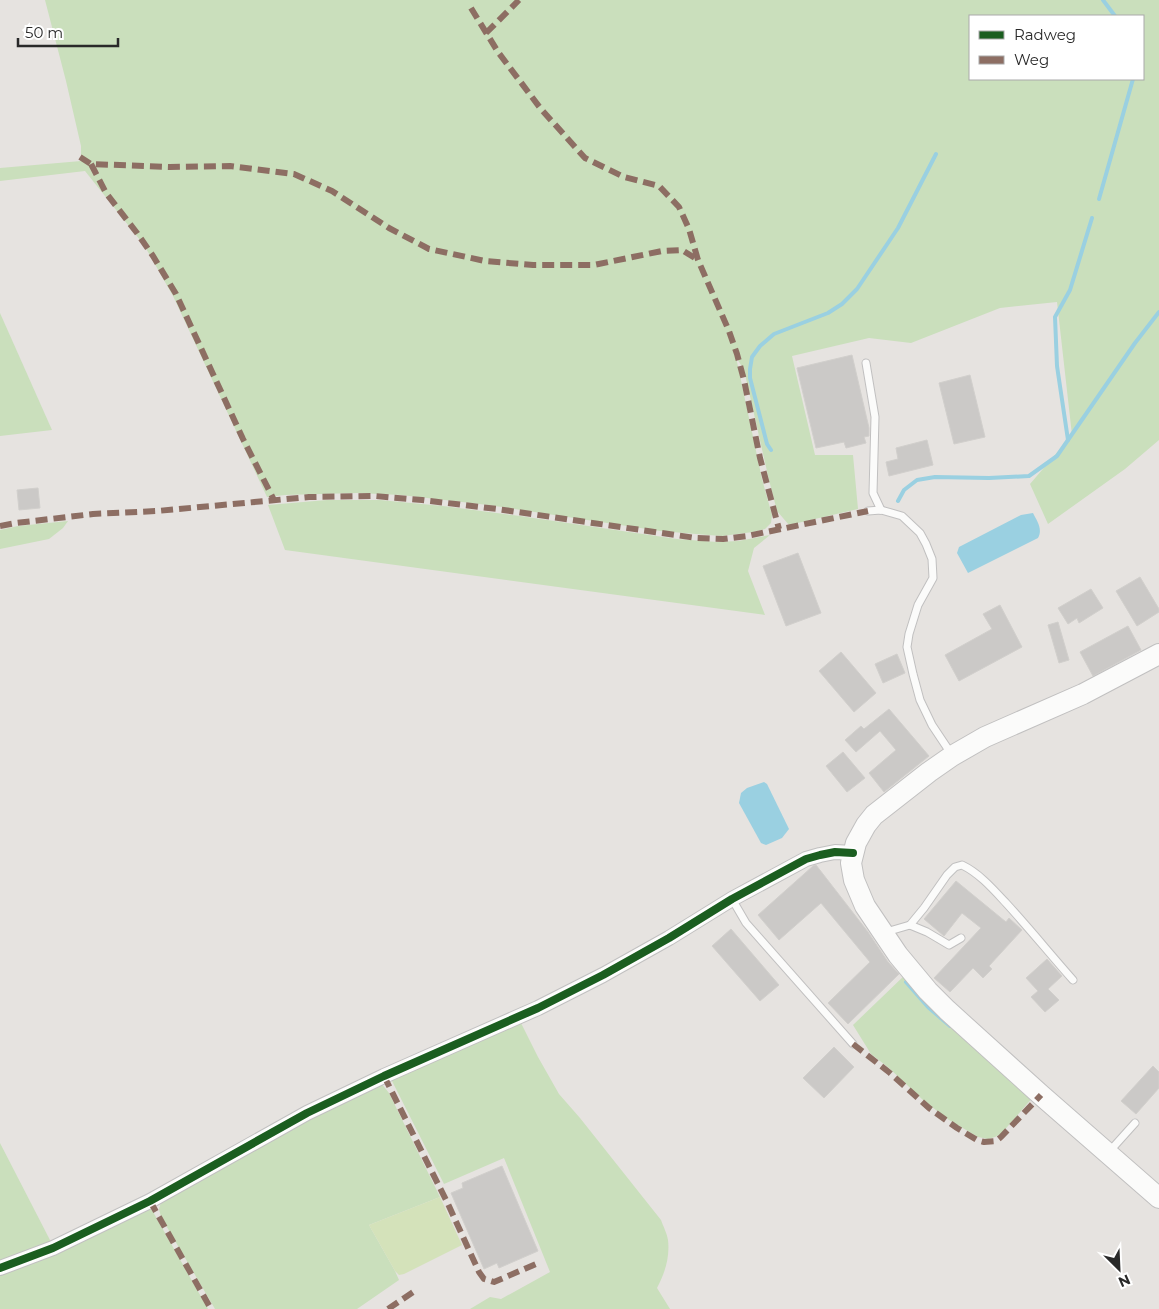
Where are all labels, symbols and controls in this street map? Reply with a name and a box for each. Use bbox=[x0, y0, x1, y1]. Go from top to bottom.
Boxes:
scale bar bbox=[18, 15, 118, 47]
legend bbox=[969, 15, 1144, 80]
text: 50 m bbox=[25, 23, 63, 42]
text: Radweg bbox=[1014, 25, 1076, 44]
text: Weg bbox=[1014, 50, 1049, 69]
north arrow bbox=[1094, 1244, 1144, 1294]
text: N bbox=[1115, 1270, 1133, 1291]

